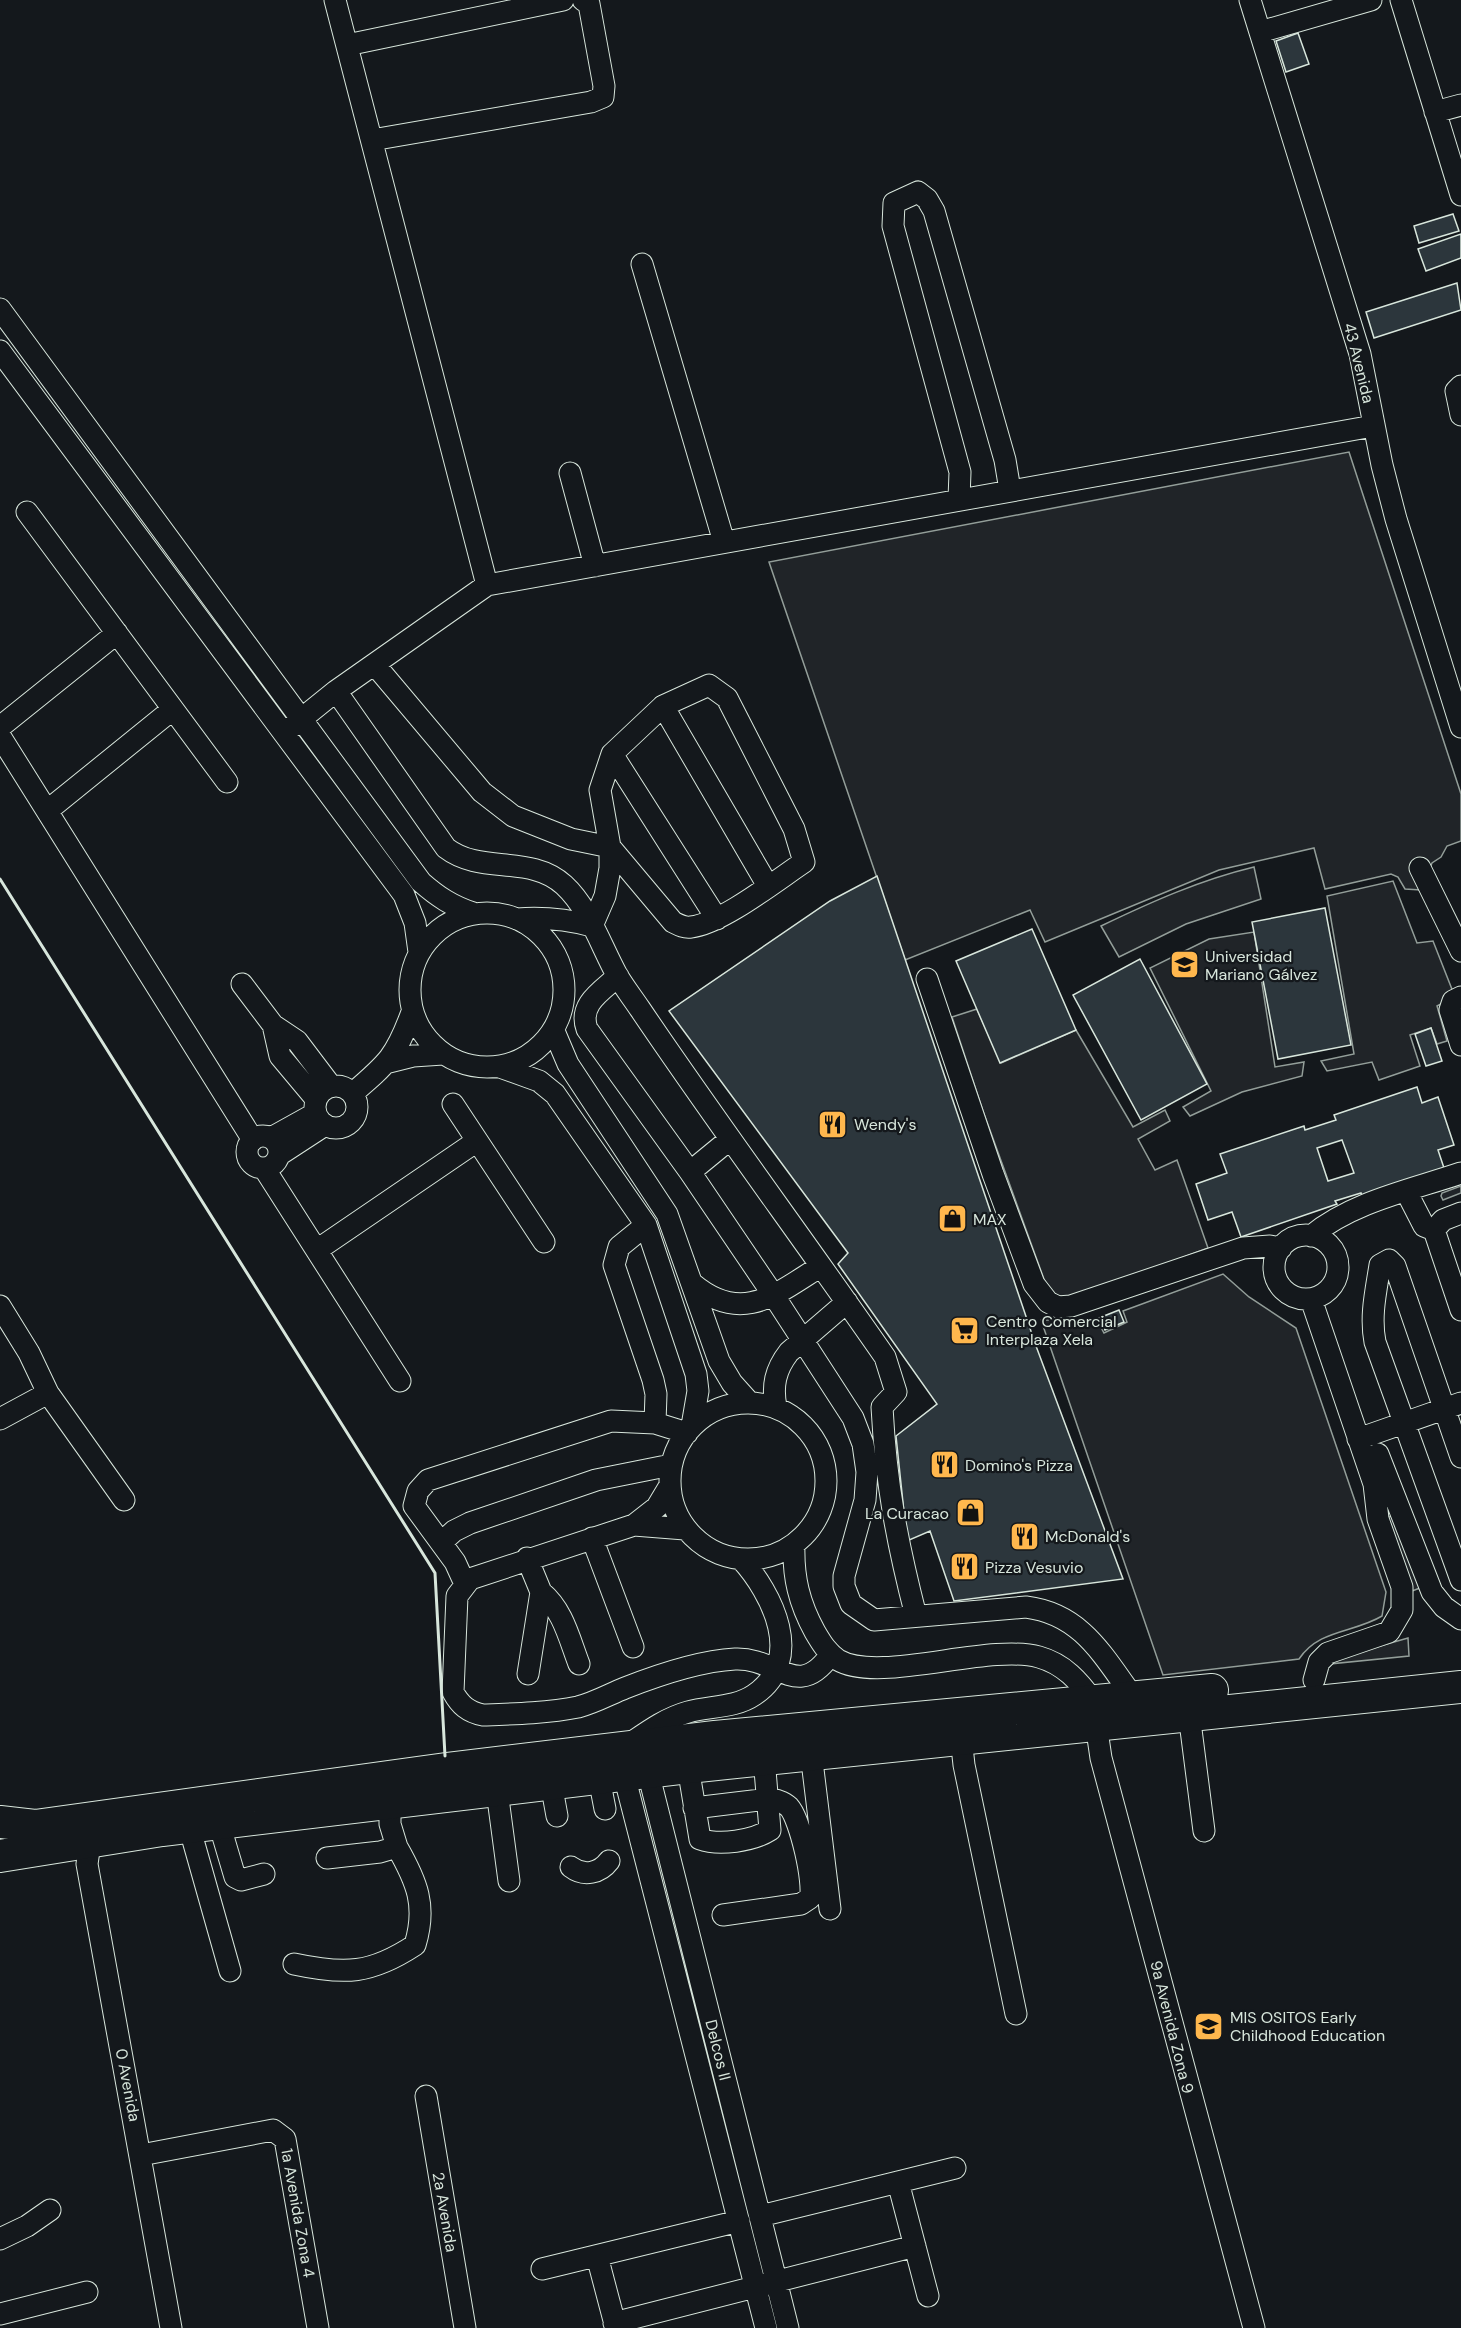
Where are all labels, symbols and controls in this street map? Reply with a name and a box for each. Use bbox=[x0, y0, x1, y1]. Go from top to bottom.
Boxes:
street label: 43 Avenida bbox=[1339, 321, 1379, 405]
place label: Universidad Mariano Gálvez bbox=[1205, 946, 1317, 985]
school or university icon: Universidad Mariano Gálvez bbox=[1168, 949, 1200, 981]
restaurant icon: Wendy's bbox=[817, 1108, 849, 1140]
place label: Wendy's bbox=[854, 1114, 916, 1135]
shop icon: MAX bbox=[936, 1203, 968, 1235]
place label: MAX bbox=[973, 1209, 1007, 1230]
place label: Centro Comercial Interplaza Xela bbox=[986, 1311, 1117, 1350]
supermarket icon: Centro Comercial Interplaza Xela bbox=[949, 1314, 981, 1346]
restaurant icon: Domino's Pizza bbox=[928, 1449, 960, 1481]
place label: Domino's Pizza bbox=[965, 1455, 1073, 1476]
shop icon: La Curacao bbox=[954, 1497, 986, 1529]
place label: La Curacao bbox=[865, 1503, 949, 1524]
restaurant icon: McDonald's bbox=[1008, 1520, 1040, 1552]
place label: McDonald's bbox=[1045, 1526, 1130, 1547]
restaurant icon: Pizza Vesuvio bbox=[948, 1551, 980, 1583]
place label: Pizza Vesuvio bbox=[985, 1557, 1083, 1578]
street label: 9a Avenida Zona 9 bbox=[1145, 1958, 1199, 2096]
place label: MIS OSITOS Early Childhood Education bbox=[1230, 2007, 1385, 2046]
school or university icon: MIS OSITOS Early Childhood Education bbox=[1193, 2010, 1225, 2042]
street label: Delcos II bbox=[700, 2017, 736, 2083]
street label: 0 Avenida bbox=[111, 2047, 145, 2123]
street label: 1a Avenida Zona 4 bbox=[276, 2147, 320, 2280]
street label: 2a Avenida bbox=[428, 2170, 462, 2254]

